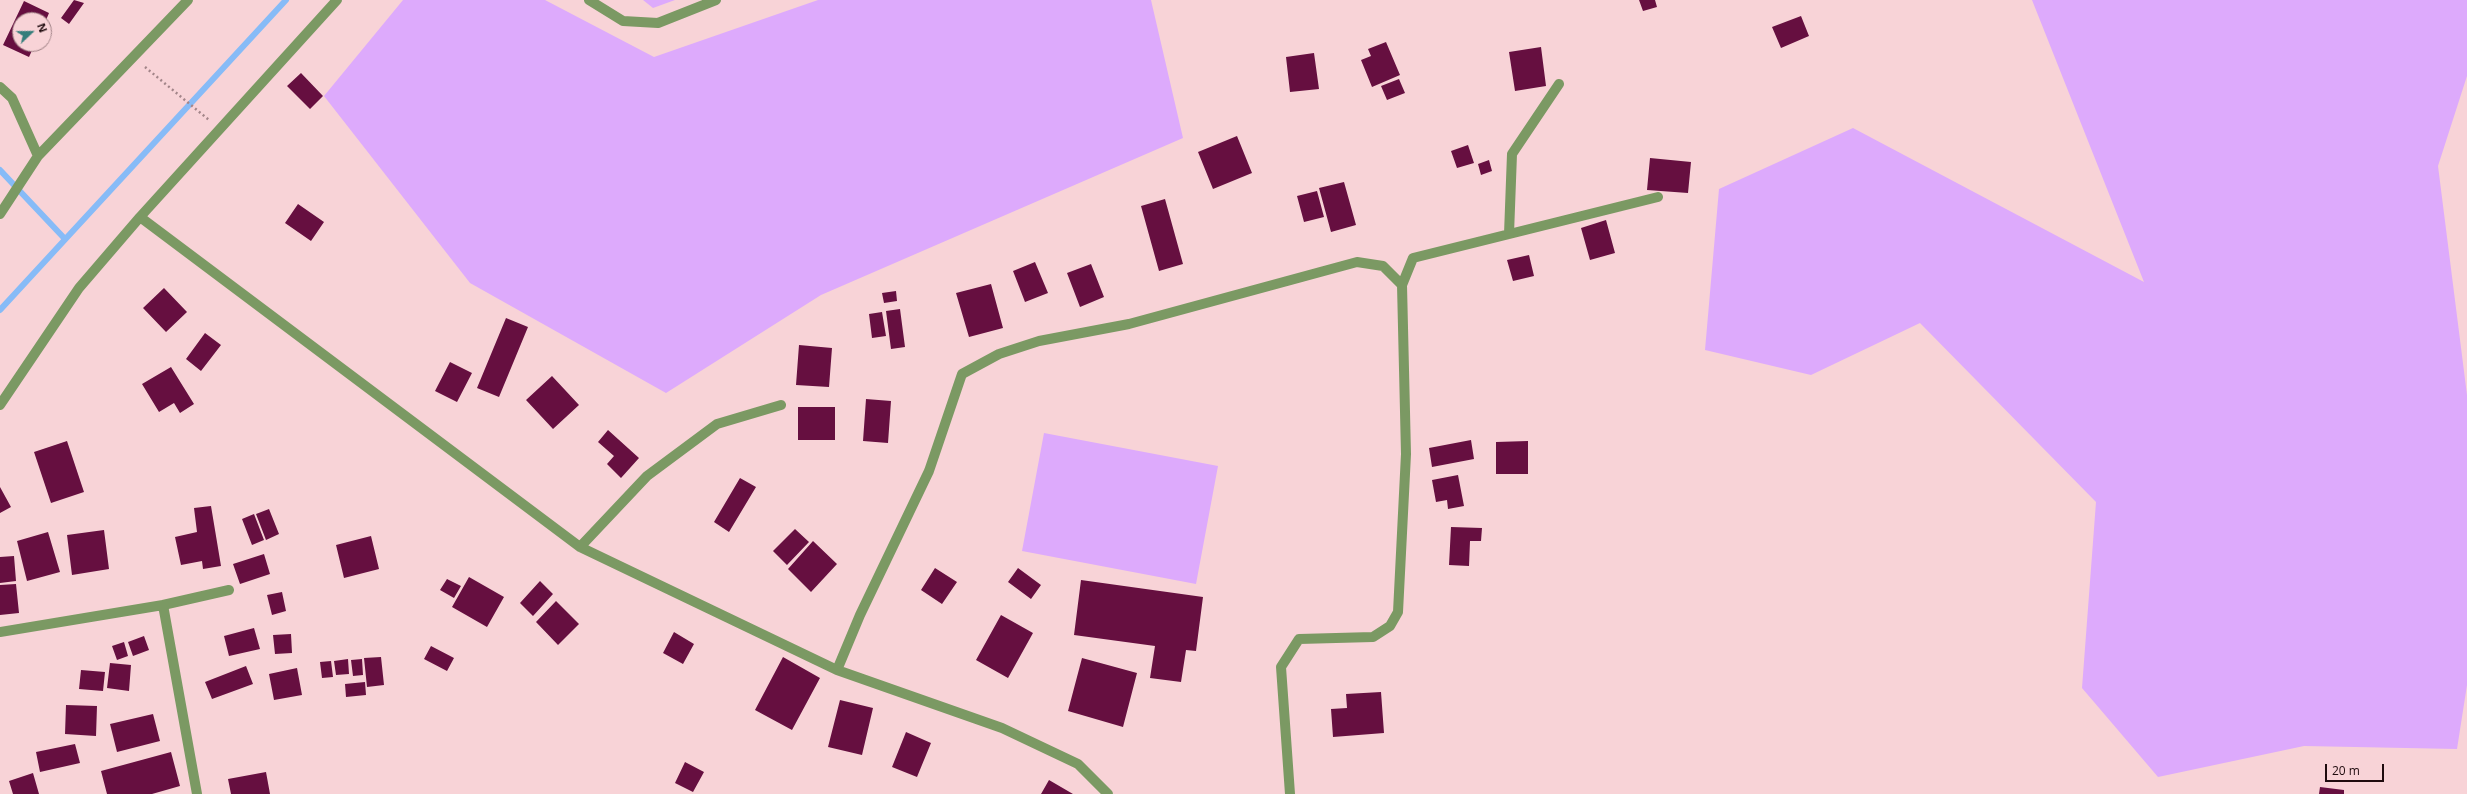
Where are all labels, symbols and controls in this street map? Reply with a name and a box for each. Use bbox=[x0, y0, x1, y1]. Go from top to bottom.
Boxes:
north arrow bbox=[12, 12, 52, 52]
text: N bbox=[34, 21, 51, 35]
scale bar bbox=[2327, 756, 2386, 782]
text: 20 m bbox=[2332, 762, 2360, 779]

